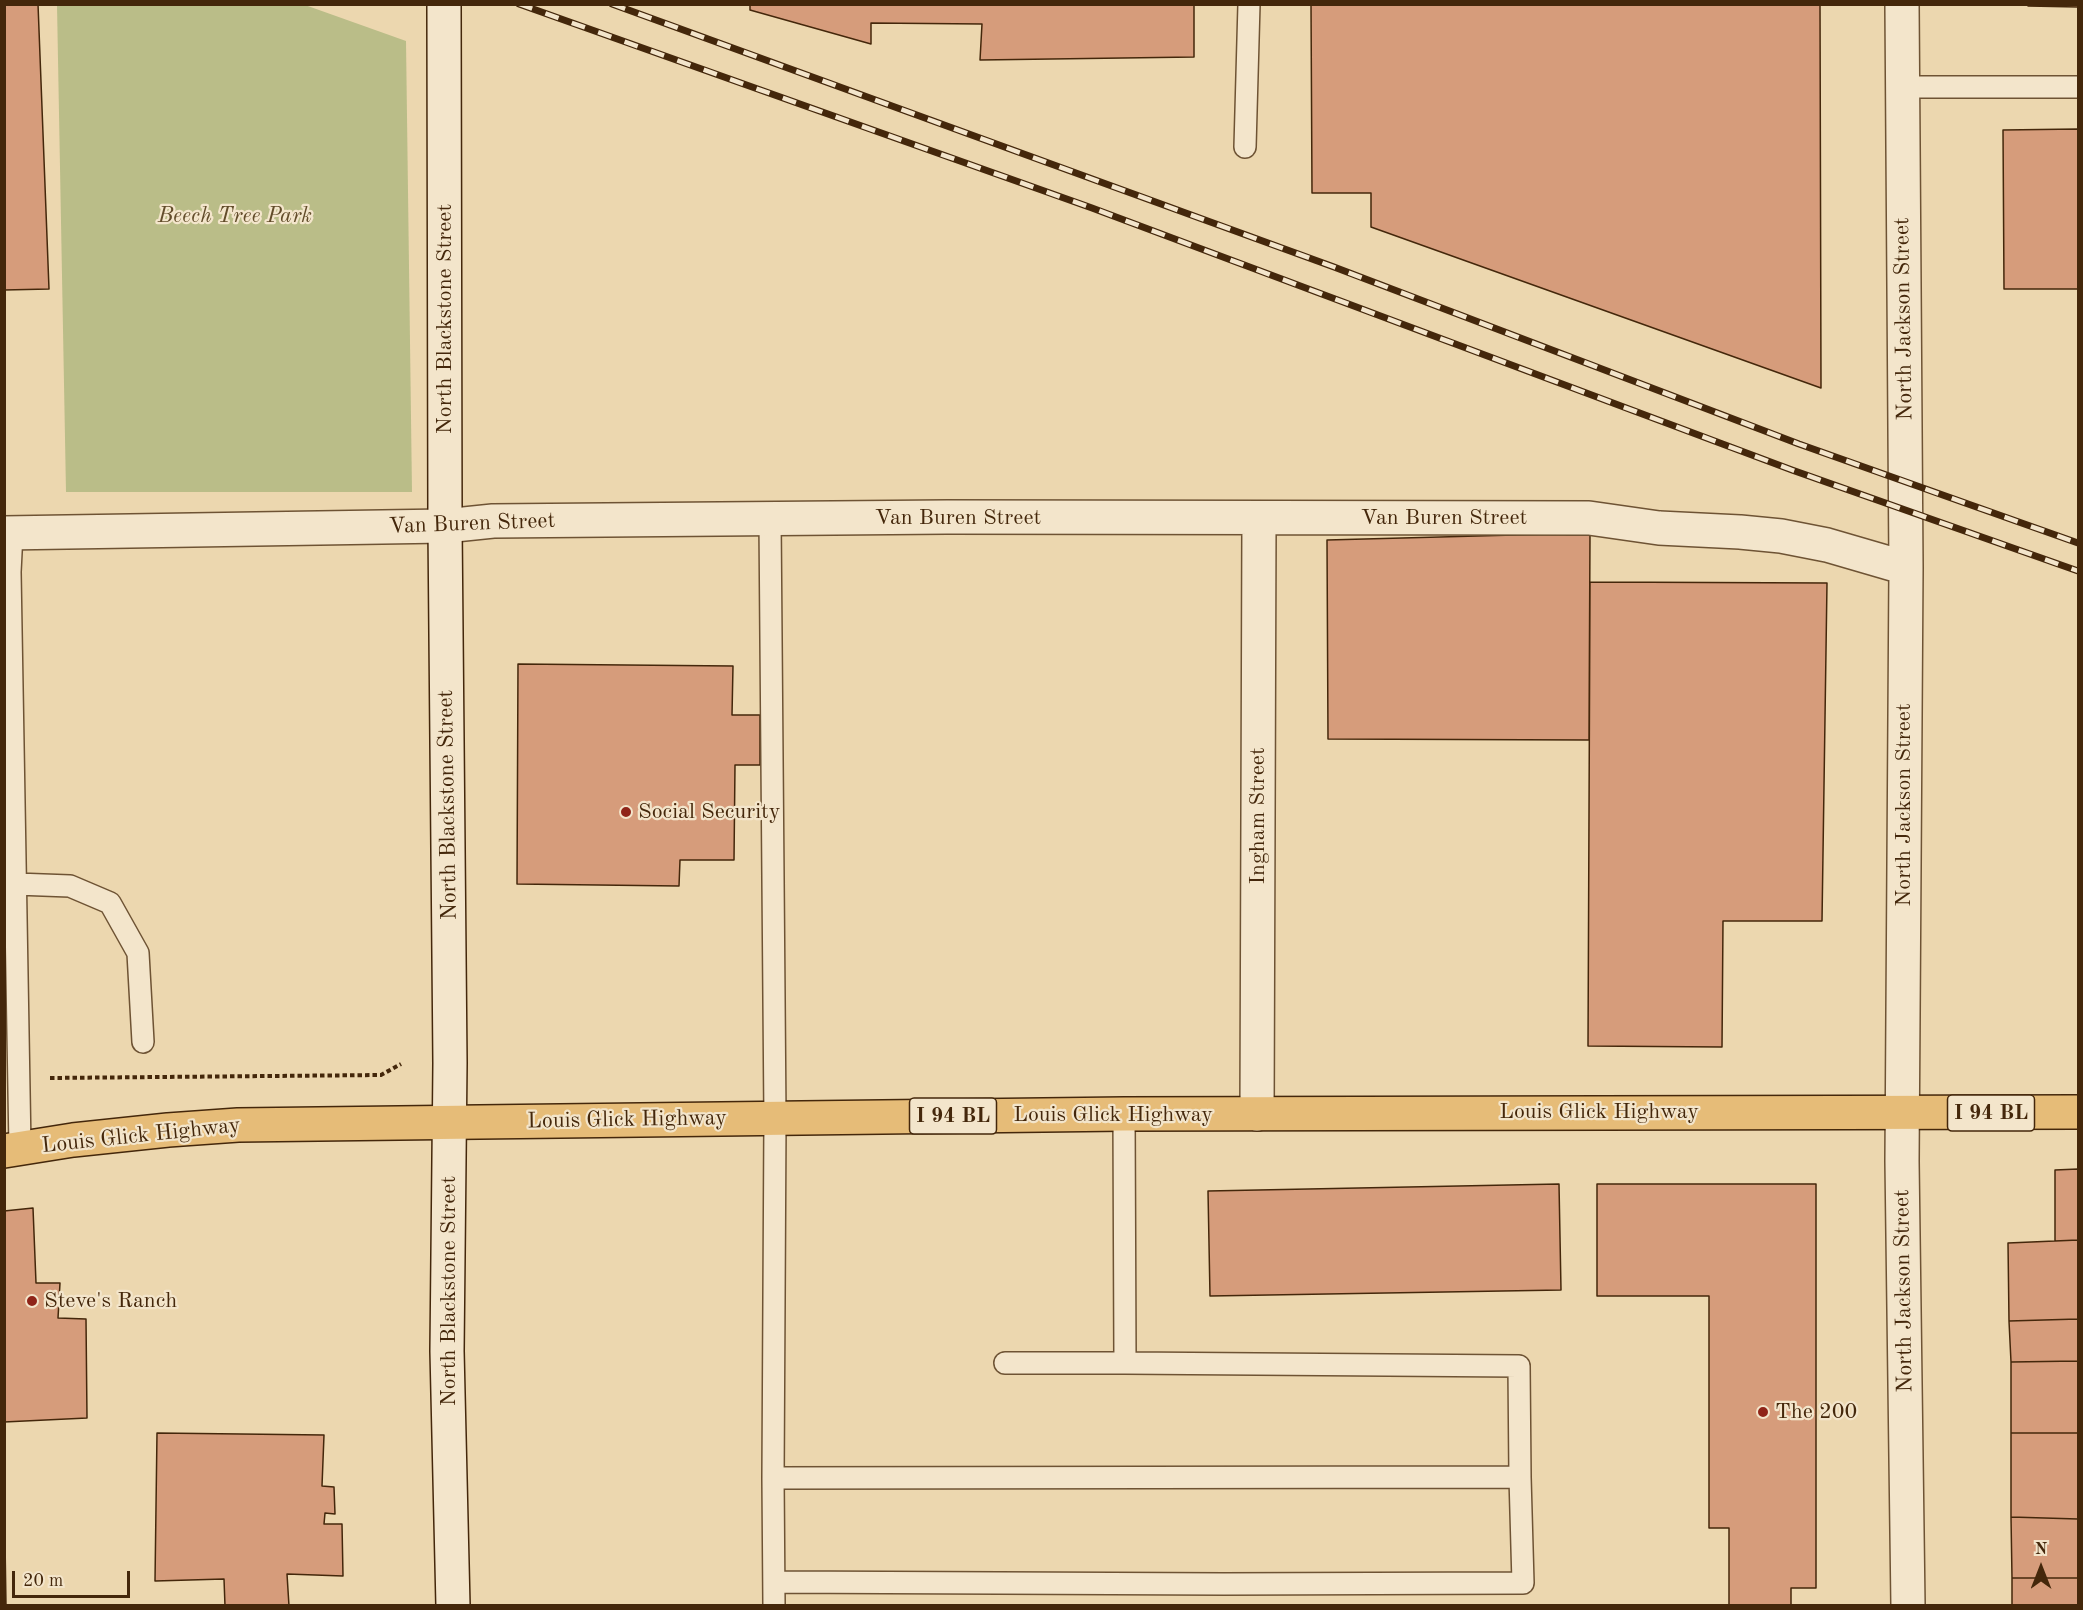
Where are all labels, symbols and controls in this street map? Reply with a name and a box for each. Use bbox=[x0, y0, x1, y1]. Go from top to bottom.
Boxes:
park label: Beech Tree Park bbox=[158, 203, 312, 229]
street label: North Blackstone Street bbox=[432, 204, 458, 434]
street label: North Jackson Street bbox=[1889, 217, 1919, 421]
street label: Van Buren Street bbox=[875, 505, 1041, 531]
street label: Van Buren Street bbox=[1361, 505, 1527, 531]
street label: Van Buren Street bbox=[388, 508, 556, 540]
street label: North Blackstone Street bbox=[433, 690, 463, 920]
street label: North Jackson Street bbox=[1891, 703, 1917, 907]
street label: Ingham Street bbox=[1245, 747, 1271, 885]
place label: Social Security bbox=[638, 799, 780, 825]
marker: Social Security bbox=[619, 805, 633, 819]
road number: I 94 BL bbox=[1948, 1095, 2034, 1131]
road number: I 94 BL bbox=[910, 1098, 996, 1134]
street label: Louis Glick Highway bbox=[1499, 1099, 1699, 1125]
street label: Louis Glick Highway bbox=[1013, 1102, 1213, 1128]
street label: Louis Glick Highway bbox=[527, 1105, 727, 1135]
street label: Louis Glick Highway bbox=[40, 1112, 242, 1160]
street label: North Blackstone Street bbox=[436, 1176, 462, 1406]
street label: North Jackson Street bbox=[1889, 1189, 1919, 1393]
place label: Steve's Ranch bbox=[44, 1288, 177, 1314]
marker: Steve's Ranch bbox=[25, 1294, 39, 1308]
place label: The 200 bbox=[1775, 1399, 1857, 1425]
marker: The 200 bbox=[1756, 1405, 1770, 1419]
north arrow bbox=[2011, 1538, 2071, 1598]
text: N bbox=[2035, 1542, 2047, 1558]
scale bar bbox=[15, 1559, 134, 1597]
text: 20 m bbox=[23, 1572, 63, 1590]

